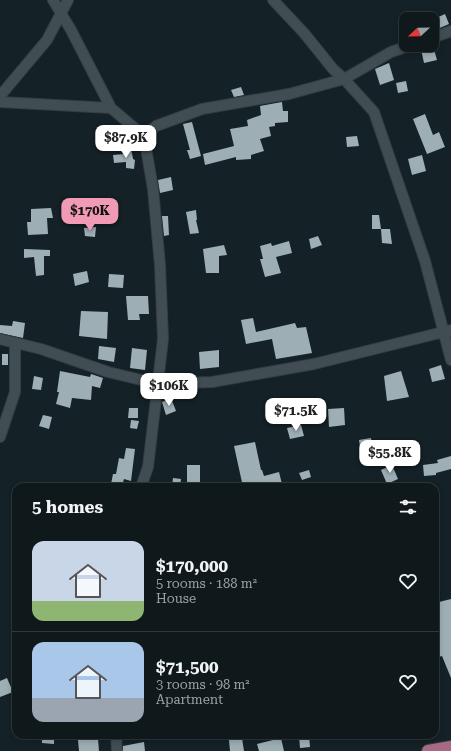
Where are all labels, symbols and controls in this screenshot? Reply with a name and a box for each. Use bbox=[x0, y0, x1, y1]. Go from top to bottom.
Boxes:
north arrow bbox=[399, 12, 439, 52]
map controls bbox=[399, 12, 439, 52]
pin: $87.9K bbox=[93, 125, 159, 159]
text: $87.9K bbox=[104, 130, 148, 145]
pin: $170K bbox=[62, 198, 118, 232]
text: $170K bbox=[70, 203, 110, 218]
pin: $106K bbox=[141, 373, 197, 407]
text: $106K bbox=[149, 378, 189, 393]
pin: $71.5K bbox=[263, 398, 329, 432]
text: $71.5K bbox=[274, 403, 318, 418]
pin: $55.8K bbox=[357, 440, 423, 474]
text: $55.8K bbox=[368, 445, 412, 460]
icon: filters bbox=[397, 496, 419, 518]
text: 5 homes bbox=[32, 497, 103, 517]
text: $170,000 bbox=[156, 556, 228, 576]
icon: home bbox=[64, 557, 112, 605]
icon: heart bbox=[397, 570, 419, 592]
text: 5 rooms · 188 m² bbox=[156, 576, 257, 591]
text: House bbox=[156, 591, 196, 606]
text: $71,500 bbox=[156, 657, 219, 677]
icon: home bbox=[64, 658, 112, 706]
icon: heart bbox=[397, 671, 419, 693]
text: 3 rooms · 98 m² bbox=[156, 677, 250, 692]
text: Apartment bbox=[156, 692, 223, 707]

